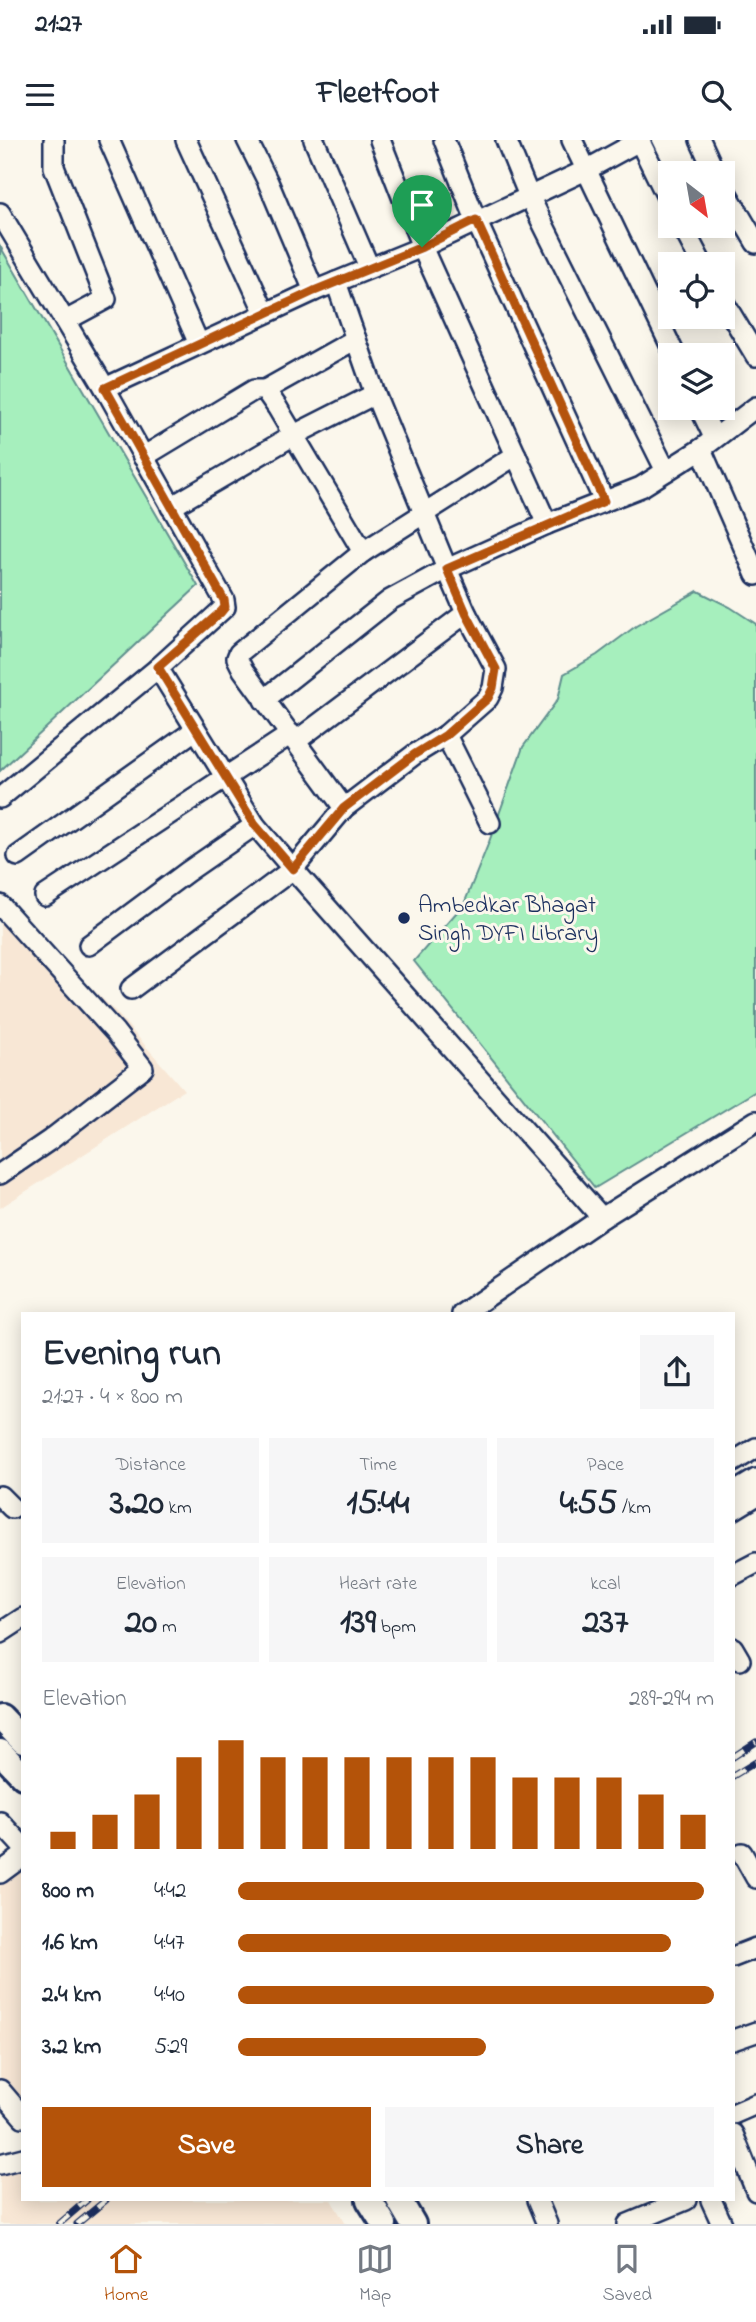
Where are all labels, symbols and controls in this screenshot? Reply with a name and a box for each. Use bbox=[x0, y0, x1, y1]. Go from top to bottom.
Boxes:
text: 21:27 bbox=[35, 6, 82, 44]
text: Fleetfoot bbox=[317, 71, 439, 118]
icon: menu bbox=[21, 76, 59, 114]
icon: search bbox=[697, 76, 735, 114]
north arrow bbox=[658, 161, 735, 238]
map controls bbox=[658, 161, 735, 420]
pin bbox=[392, 175, 452, 247]
icon: arrive bbox=[403, 186, 441, 224]
button: locate bbox=[658, 252, 735, 329]
button: layers bbox=[658, 343, 735, 420]
place label: Ambedkar Bhagat Singh DYFI Library bbox=[418, 889, 598, 953]
marker: Ambedkar Bhagat Singh DYFI Library bbox=[396, 910, 412, 926]
text: Evening run bbox=[42, 1327, 221, 1383]
button: share bbox=[640, 1335, 714, 1409]
text: 21:27 · 4 × 800 m bbox=[42, 1381, 183, 1414]
text: Distance bbox=[116, 1452, 186, 1479]
text: Time bbox=[359, 1452, 397, 1479]
text: Pace bbox=[587, 1452, 624, 1479]
text: 3.20 bbox=[110, 1479, 164, 1530]
text: 15:44 bbox=[347, 1479, 409, 1530]
text: 4:55 bbox=[560, 1479, 617, 1530]
text: km bbox=[164, 1495, 192, 1522]
text: /km bbox=[617, 1495, 651, 1522]
text: Elevation bbox=[116, 1571, 186, 1598]
text: Heart rate bbox=[339, 1571, 417, 1598]
text: kcal bbox=[590, 1571, 620, 1598]
text: 20 bbox=[125, 1598, 157, 1649]
text: 139 bbox=[340, 1598, 376, 1649]
text: 237 bbox=[582, 1598, 628, 1649]
text: m bbox=[157, 1614, 177, 1641]
text: bpm bbox=[376, 1614, 416, 1641]
text: Elevation bbox=[42, 1683, 127, 1716]
text: 289–294 m bbox=[629, 1683, 714, 1716]
text: 800 m bbox=[42, 1875, 94, 1908]
text: 4:42 bbox=[154, 1875, 186, 1908]
text: 1.6 km bbox=[42, 1927, 98, 1960]
text: 4:47 bbox=[154, 1927, 184, 1960]
text: 2.4 km bbox=[42, 1979, 101, 2012]
text: 4:40 bbox=[154, 1979, 185, 2012]
text: 3.2 km bbox=[42, 2031, 101, 2064]
text: 5:29 bbox=[154, 2031, 187, 2064]
button: Save bbox=[42, 2107, 371, 2187]
button: Share bbox=[385, 2107, 714, 2187]
tab: Home bbox=[104, 2240, 148, 2309]
tab: Map bbox=[356, 2240, 394, 2309]
tab: Saved bbox=[602, 2240, 652, 2309]

